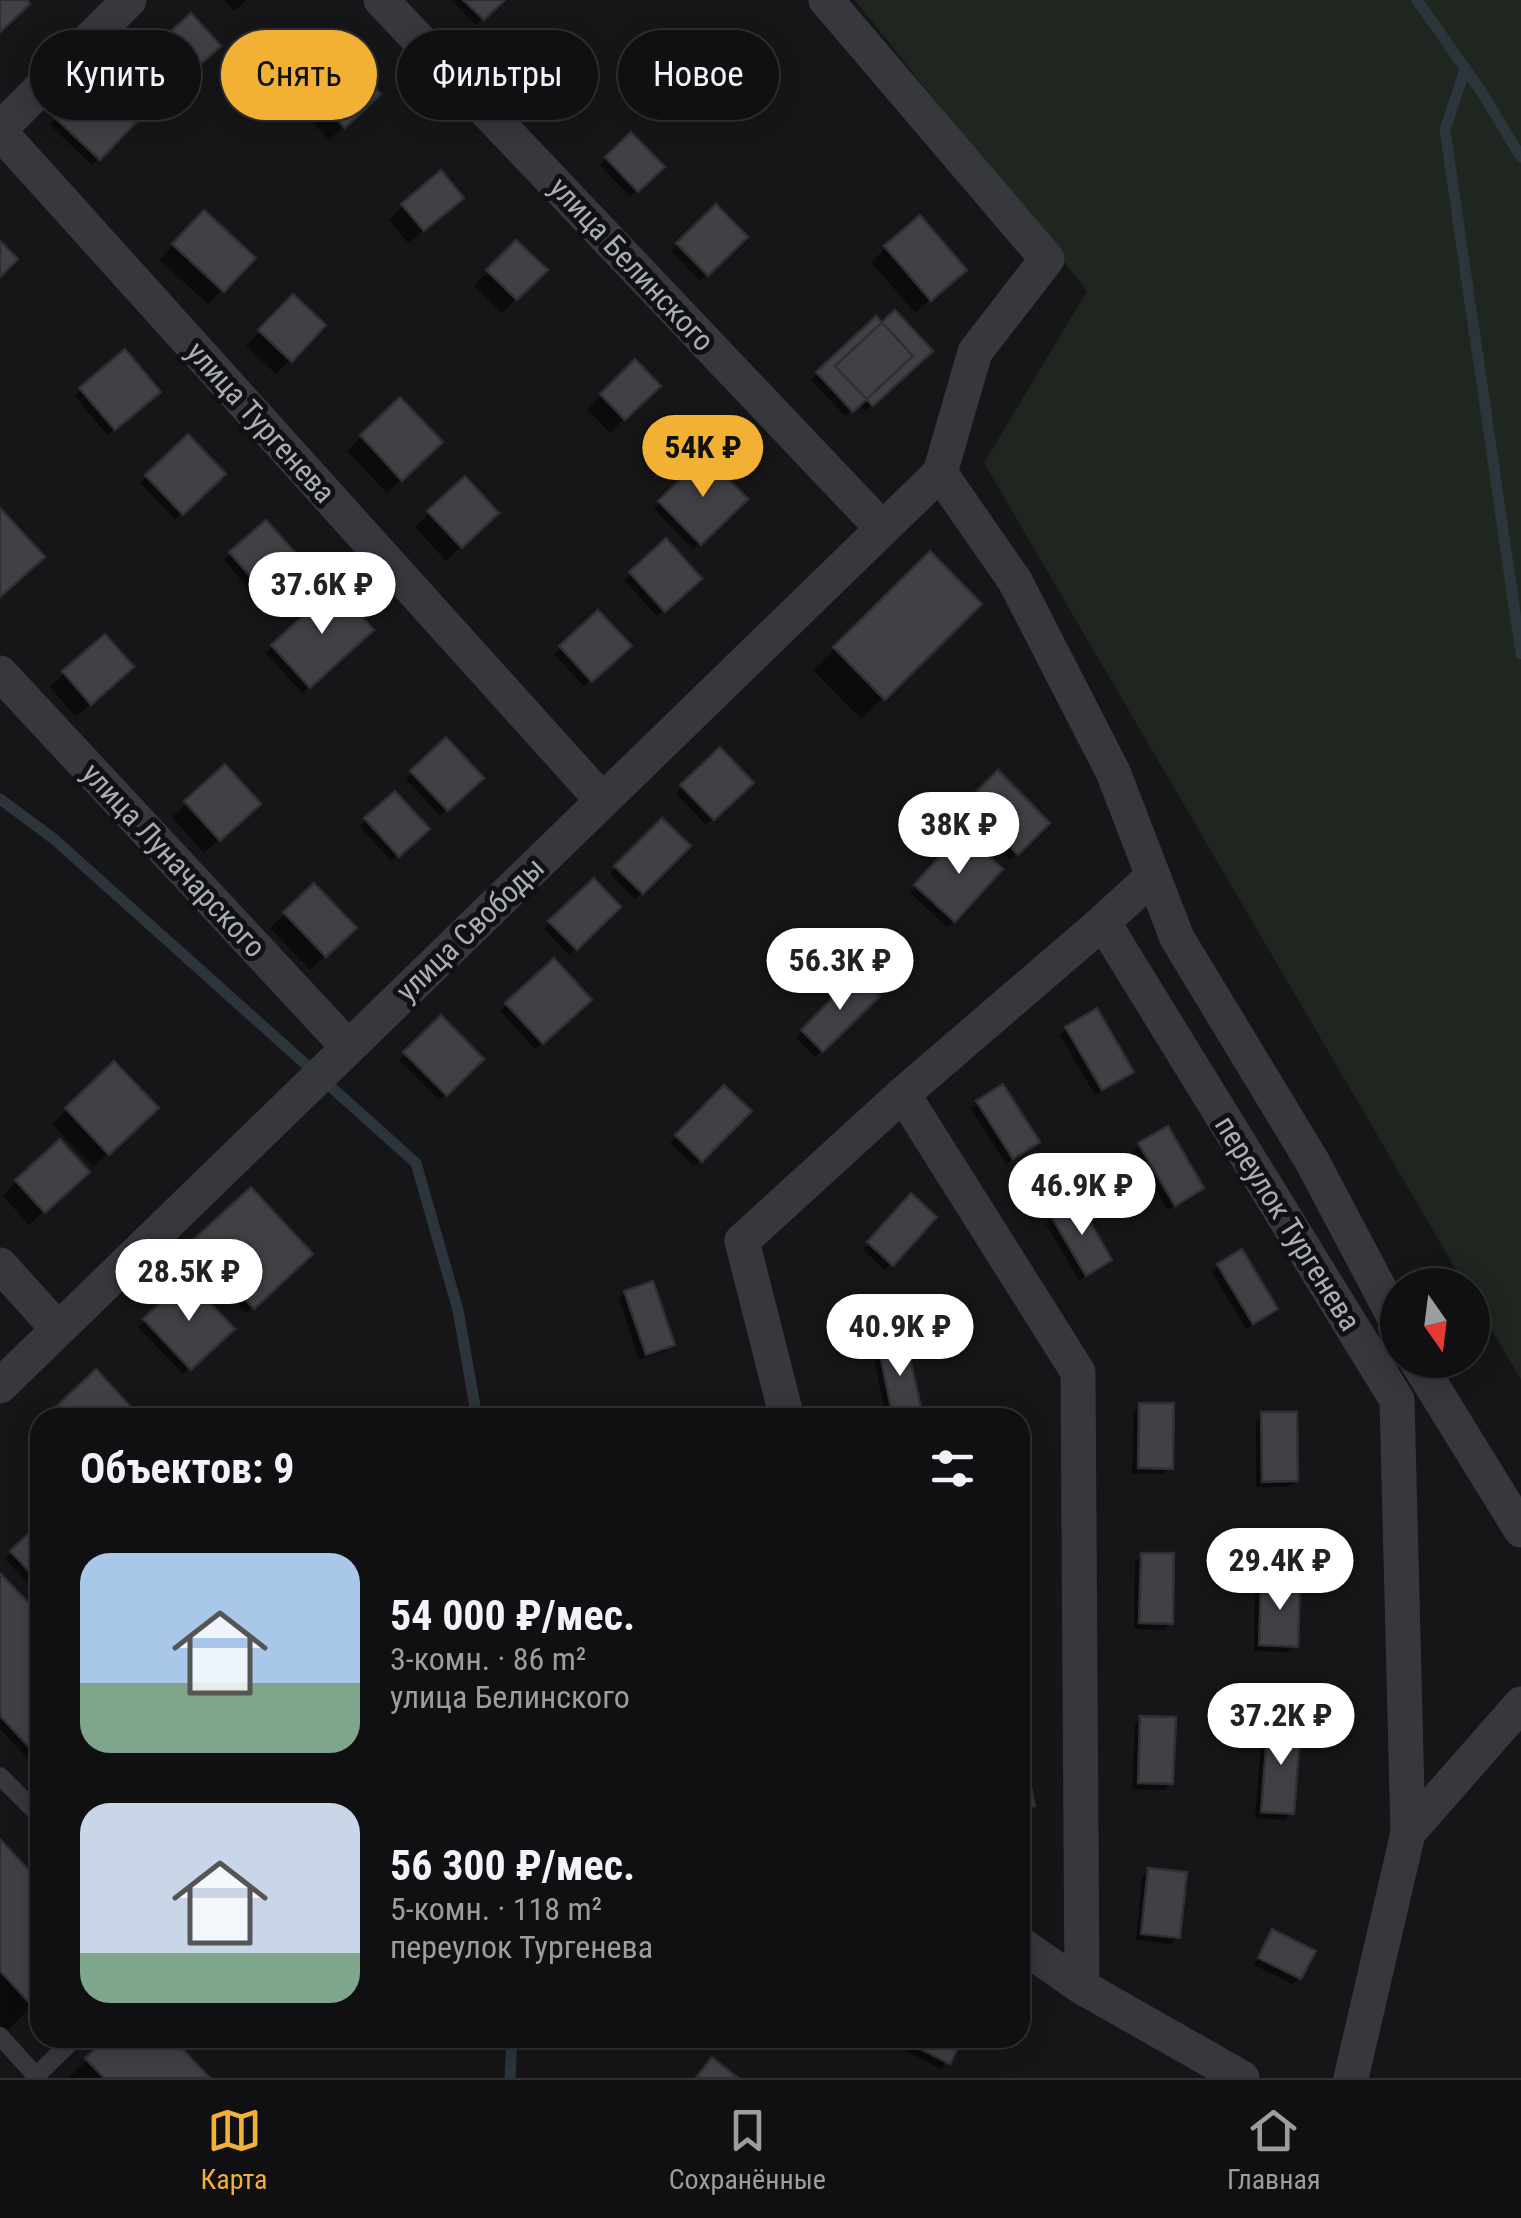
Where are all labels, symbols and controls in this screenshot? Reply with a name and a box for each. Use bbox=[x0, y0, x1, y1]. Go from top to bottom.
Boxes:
chip: Купить bbox=[30, 30, 201, 120]
chip: Снять bbox=[221, 30, 377, 120]
chip: Фильтры bbox=[397, 30, 598, 120]
chip: Новое bbox=[618, 30, 779, 120]
street label: улица Белинского bbox=[543, 170, 721, 358]
street label: улица Тургенева bbox=[180, 334, 342, 510]
pin: 54K ₽ bbox=[633, 415, 773, 500]
text: 54K ₽ bbox=[664, 428, 742, 466]
pin: 37.6K ₽ bbox=[230, 552, 414, 637]
text: 37.6K ₽ bbox=[271, 565, 373, 603]
street label: улица Луначарского bbox=[75, 756, 273, 964]
pin: 38K ₽ bbox=[889, 792, 1029, 877]
text: 38K ₽ bbox=[920, 805, 998, 843]
street label: улица Свободы bbox=[389, 850, 551, 1008]
pin: 56.3K ₽ bbox=[748, 928, 932, 1013]
text: 56.3K ₽ bbox=[789, 941, 891, 979]
street label: переулок Тургенева bbox=[1208, 1109, 1368, 1337]
pin: 46.9K ₽ bbox=[990, 1153, 1174, 1238]
text: 46.9K ₽ bbox=[1031, 1166, 1133, 1204]
pin: 28.5K ₽ bbox=[97, 1239, 281, 1324]
text: 28.5K ₽ bbox=[138, 1252, 240, 1290]
north arrow bbox=[1380, 1268, 1490, 1378]
map controls bbox=[1380, 1268, 1490, 1378]
pin: 40.9K ₽ bbox=[808, 1294, 992, 1379]
text: 40.9K ₽ bbox=[849, 1307, 951, 1345]
icon: filters bbox=[925, 1441, 980, 1496]
text: Объектов: 9 bbox=[80, 1444, 294, 1493]
pin: 29.4K ₽ bbox=[1188, 1528, 1372, 1613]
text: 29.4K ₽ bbox=[1229, 1541, 1331, 1579]
text: 54 000 ₽/мес. bbox=[390, 1591, 635, 1640]
icon: home bbox=[160, 1593, 280, 1713]
text: 3-комн. · 86 m² bbox=[390, 1640, 586, 1678]
text: улица Белинского bbox=[390, 1678, 630, 1716]
pin: 37.2K ₽ bbox=[1189, 1683, 1373, 1768]
text: 37.2K ₽ bbox=[1230, 1696, 1332, 1734]
text: 56 300 ₽/мес. bbox=[390, 1841, 635, 1890]
icon: home bbox=[160, 1843, 280, 1963]
text: 5-комн. · 118 m² bbox=[390, 1890, 602, 1928]
text: переулок Тургенева bbox=[390, 1928, 653, 1966]
tab: Карта bbox=[201, 2103, 268, 2196]
tab: Сохранённые bbox=[669, 2103, 826, 2196]
tab: Главная bbox=[1227, 2103, 1320, 2196]

